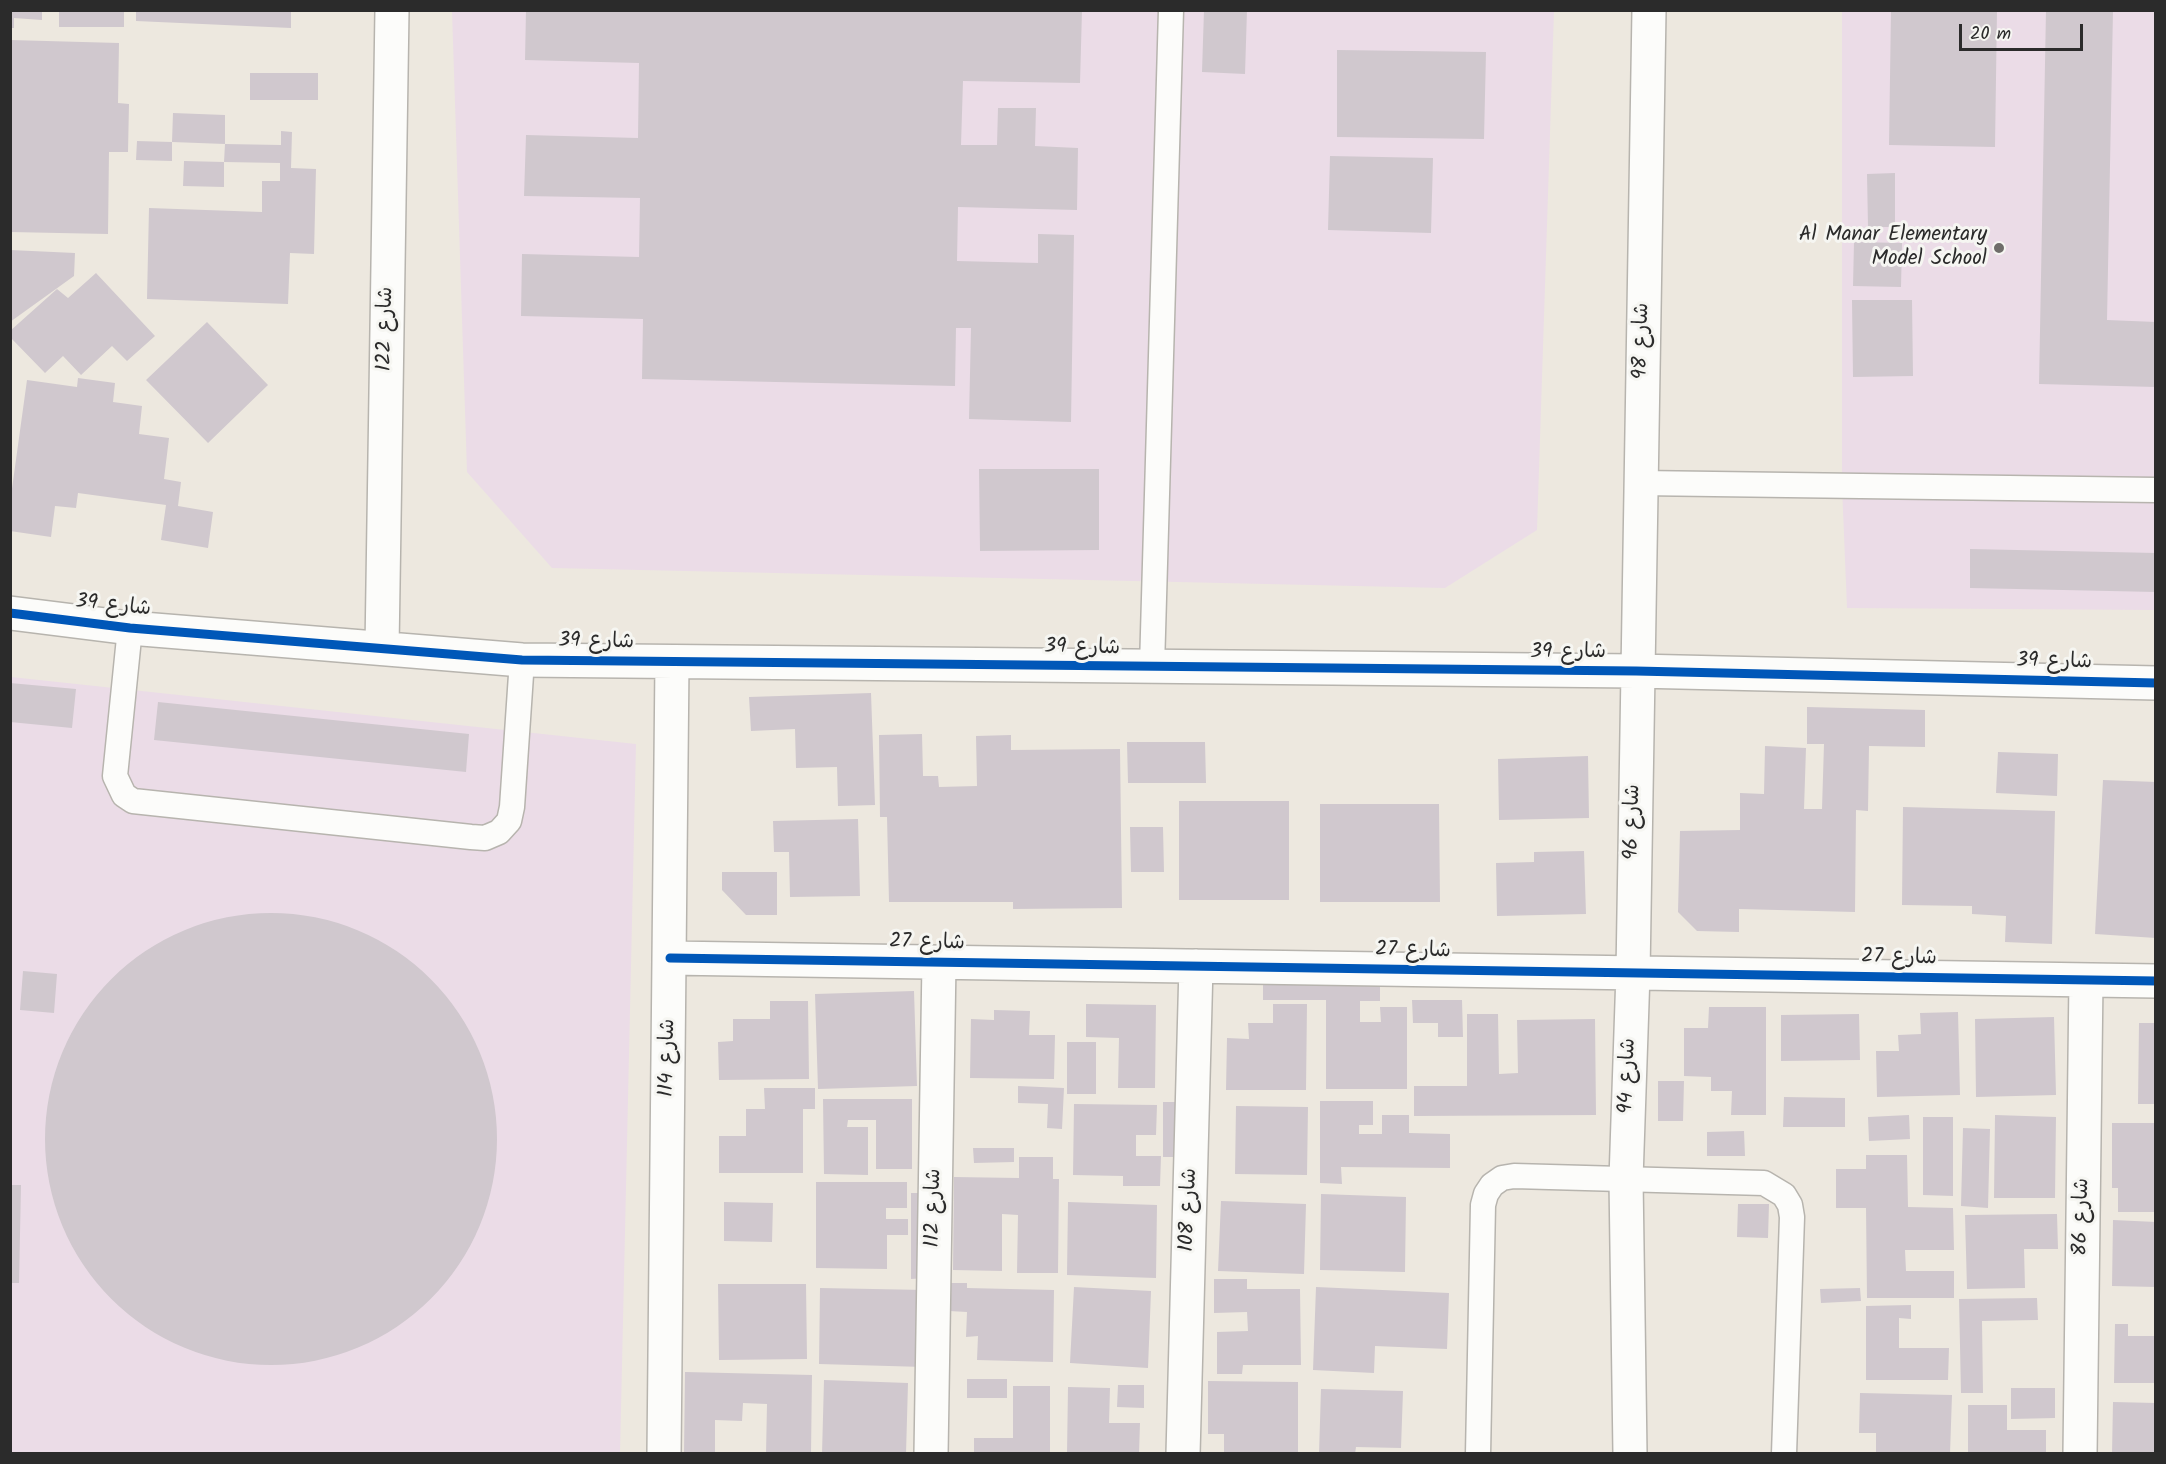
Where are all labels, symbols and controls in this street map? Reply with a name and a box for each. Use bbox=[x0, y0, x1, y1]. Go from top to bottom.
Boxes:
scale bar bbox=[1962, 12, 2086, 50]
text: 20 m bbox=[1970, 20, 2011, 49]
place label: Al Manar Elementary Model School bbox=[1799, 223, 1987, 273]
marker: Al Manar Elementary Model School bbox=[1992, 241, 2006, 255]
street label: شارع 122 bbox=[374, 286, 400, 372]
street label: شارع 98 bbox=[1630, 302, 1656, 380]
street label: شارع 39 bbox=[74, 590, 152, 624]
street label: شارع 39 bbox=[558, 630, 634, 656]
street label: شارع 39 bbox=[1044, 636, 1120, 662]
street label: شارع 39 bbox=[1530, 640, 1606, 666]
street label: شارع 39 bbox=[2016, 650, 2092, 676]
street label: شارع 96 bbox=[1621, 784, 1647, 860]
street label: شارع 27 bbox=[889, 931, 965, 957]
street label: شارع 27 bbox=[1375, 939, 1451, 965]
street label: شارع 27 bbox=[1861, 946, 1937, 972]
street label: شارع 114 bbox=[656, 1018, 682, 1098]
street label: شارع 94 bbox=[1615, 1038, 1643, 1114]
street label: شارع 112 bbox=[922, 1168, 948, 1248]
street label: شارع 108 bbox=[1176, 1168, 1204, 1252]
street label: شارع 86 bbox=[2070, 1178, 2096, 1256]

